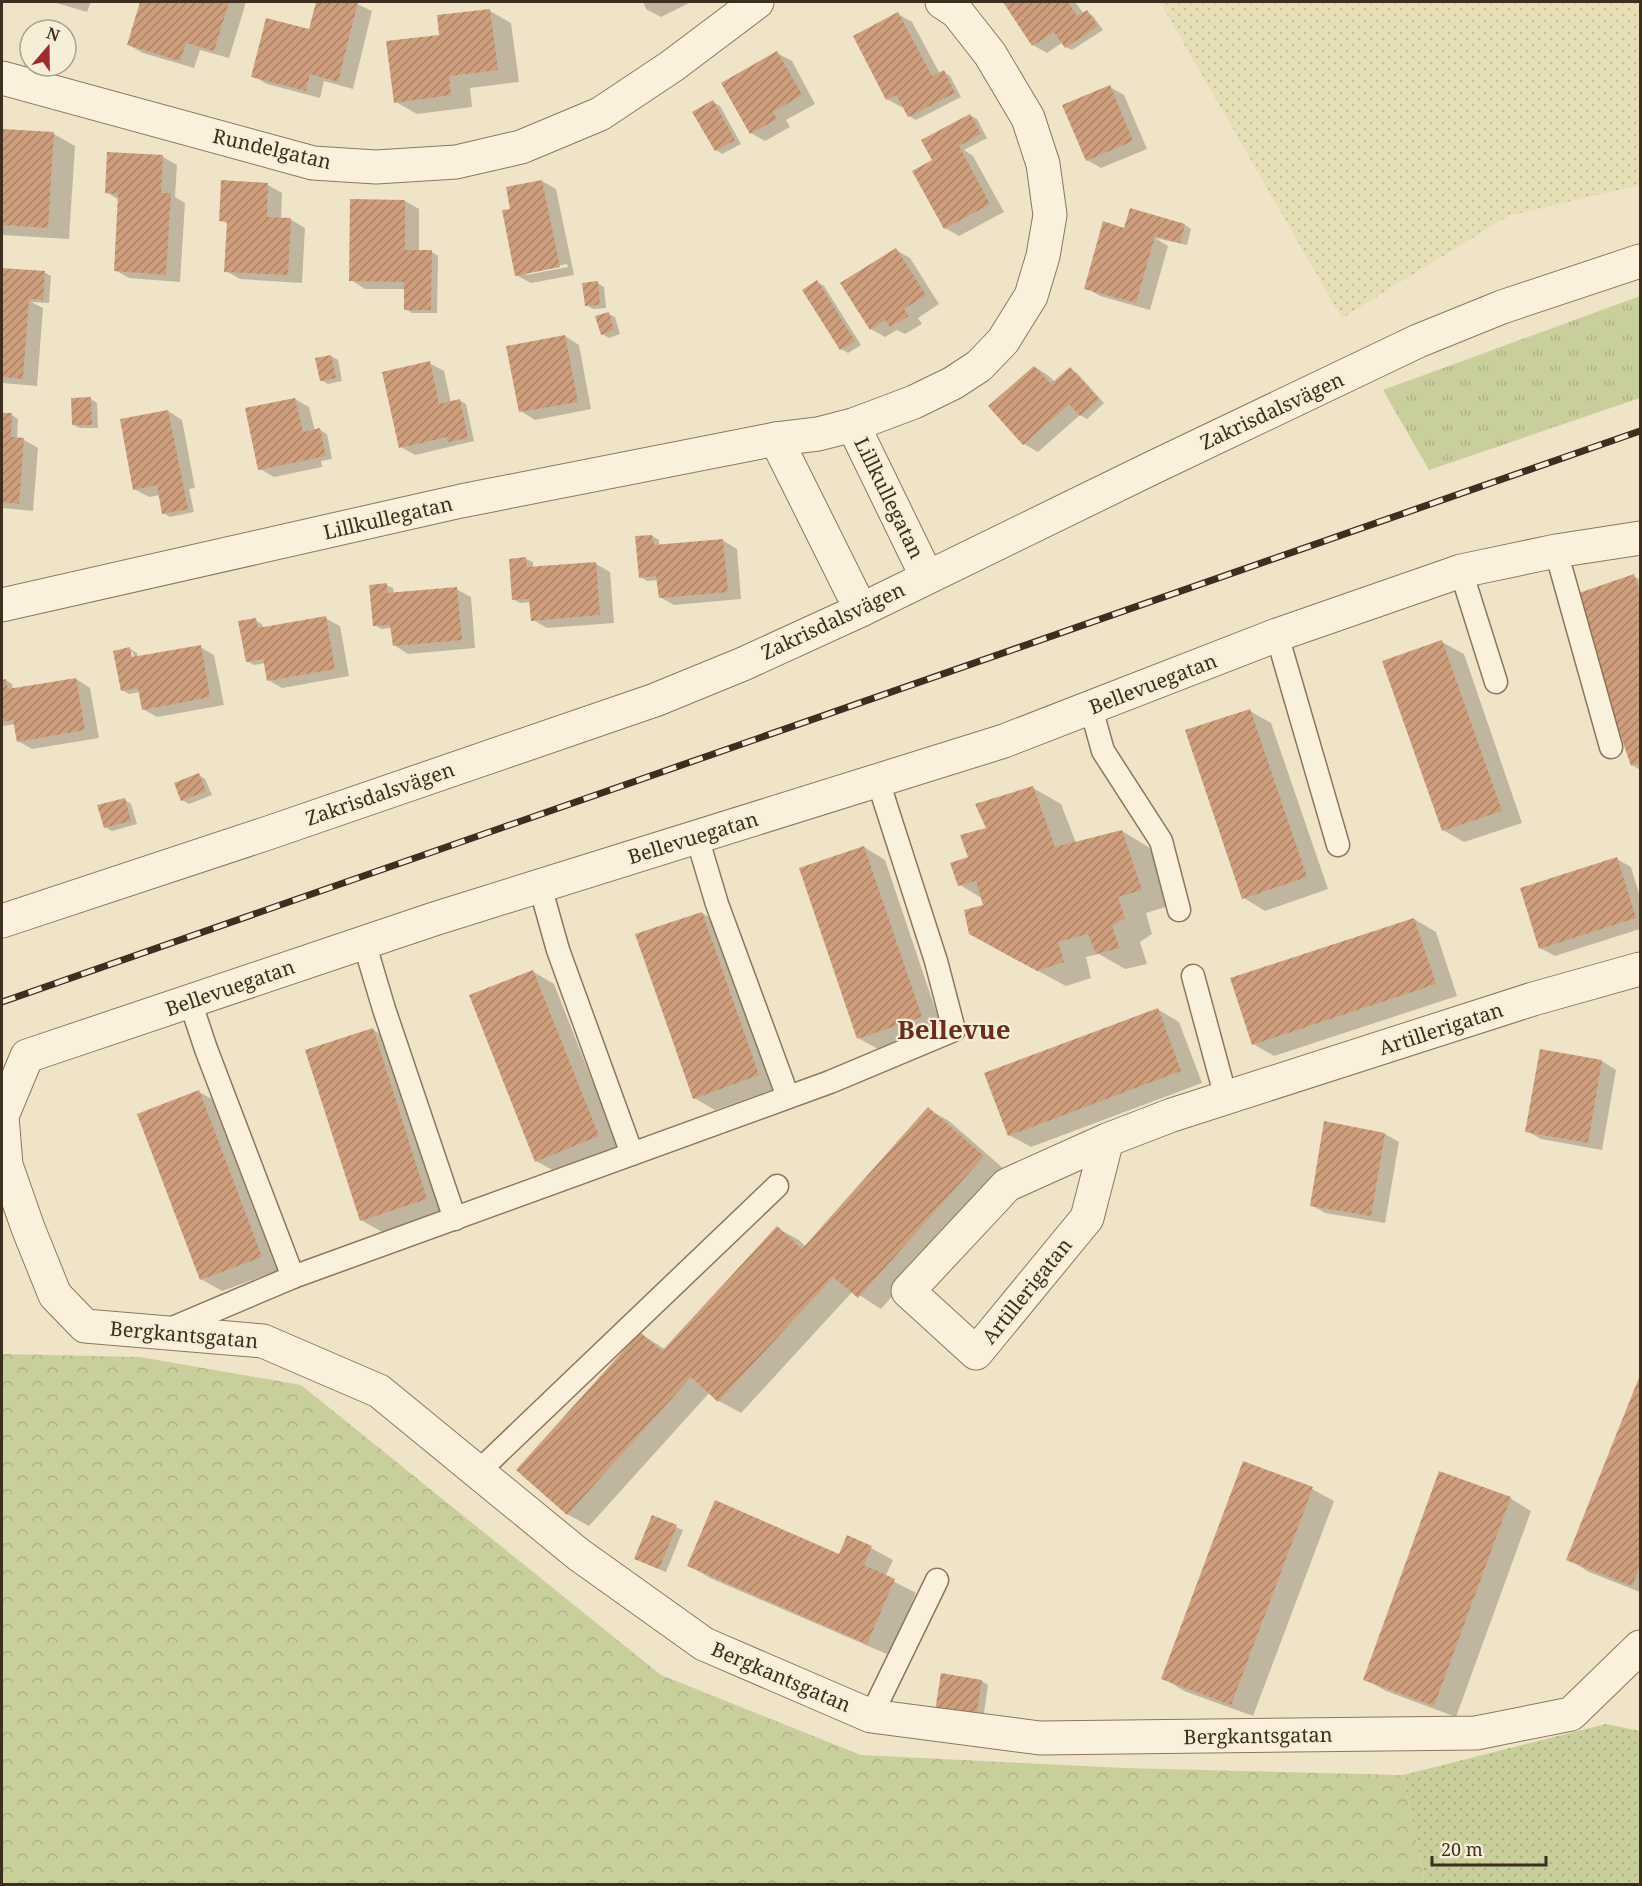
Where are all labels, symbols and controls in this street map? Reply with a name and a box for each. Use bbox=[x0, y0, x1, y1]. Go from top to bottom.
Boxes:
north arrow bbox=[18, 18, 78, 78]
text: N bbox=[43, 21, 63, 47]
street label: Rundelgatan bbox=[210, 122, 334, 175]
street label: Zakrisdalsvägen bbox=[1196, 365, 1348, 456]
street label: Lillkullegatan bbox=[848, 433, 931, 563]
street label: Lillkullegatan bbox=[321, 489, 455, 546]
street label: Zakrisdalsvägen bbox=[757, 575, 909, 666]
street label: Bellevuegatan bbox=[1085, 647, 1221, 720]
street label: Zakrisdalsvägen bbox=[302, 755, 458, 832]
street label: Bellevuegatan bbox=[624, 805, 761, 870]
street label: Bellevuegatan bbox=[162, 953, 298, 1022]
street label: Artillerigatan bbox=[1375, 996, 1506, 1061]
district label: Bellevue bbox=[897, 1011, 1011, 1047]
street label: Artillerigatan bbox=[975, 1232, 1078, 1349]
street label: Bergkantsgatan bbox=[109, 1315, 260, 1354]
street label: Bergkantsgatan bbox=[707, 1635, 855, 1718]
street label: Bergkantsgatan bbox=[1183, 1721, 1333, 1750]
scale bar bbox=[1432, 1829, 1546, 1867]
text: 20 m bbox=[1441, 1837, 1483, 1861]

